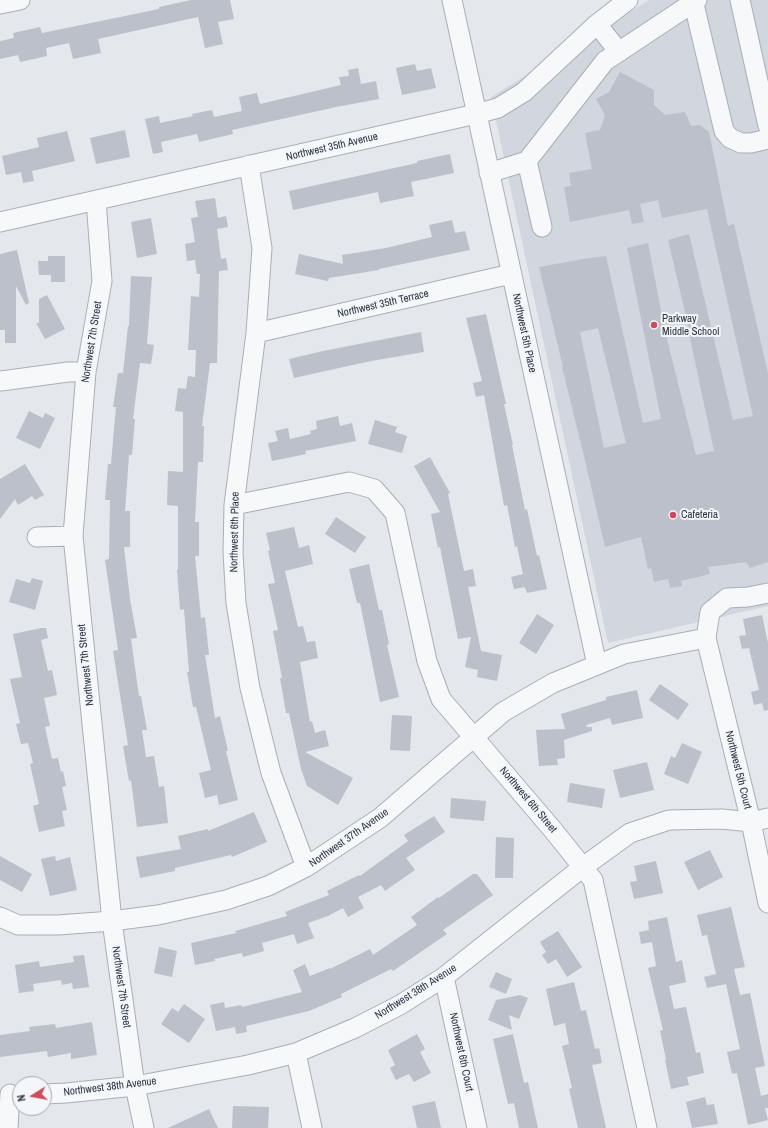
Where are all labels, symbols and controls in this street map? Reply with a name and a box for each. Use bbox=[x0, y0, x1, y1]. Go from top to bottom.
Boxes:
street label: Northwest 35th Avenue bbox=[285, 130, 379, 164]
street label: Northwest 35th Terrace bbox=[336, 287, 430, 321]
street label: Northwest 5th Place bbox=[509, 292, 539, 374]
street label: Northwest 7th Street bbox=[79, 300, 105, 384]
place label: Parkway Middle School bbox=[662, 312, 719, 338]
marker: Parkway Middle School bbox=[649, 320, 659, 330]
street label: Northwest 6th Place bbox=[228, 492, 242, 572]
place label: Cafeteria bbox=[681, 508, 718, 522]
marker: Cafeteria bbox=[668, 510, 678, 520]
street label: Northwest 7th Street bbox=[75, 623, 97, 707]
street label: Northwest 5th Court bbox=[722, 729, 754, 811]
street label: Northwest 6th Street bbox=[497, 764, 559, 836]
street label: Northwest 37th Avenue bbox=[307, 806, 391, 870]
street label: Northwest 7th Street bbox=[109, 945, 133, 1029]
street label: Northwest 38th Avenue bbox=[373, 962, 459, 1022]
street label: Northwest 6th Court bbox=[446, 1011, 476, 1093]
street label: Northwest 38th Avenue bbox=[63, 1075, 157, 1099]
north arrow bbox=[12, 1076, 52, 1116]
text: N bbox=[14, 1094, 29, 1103]

